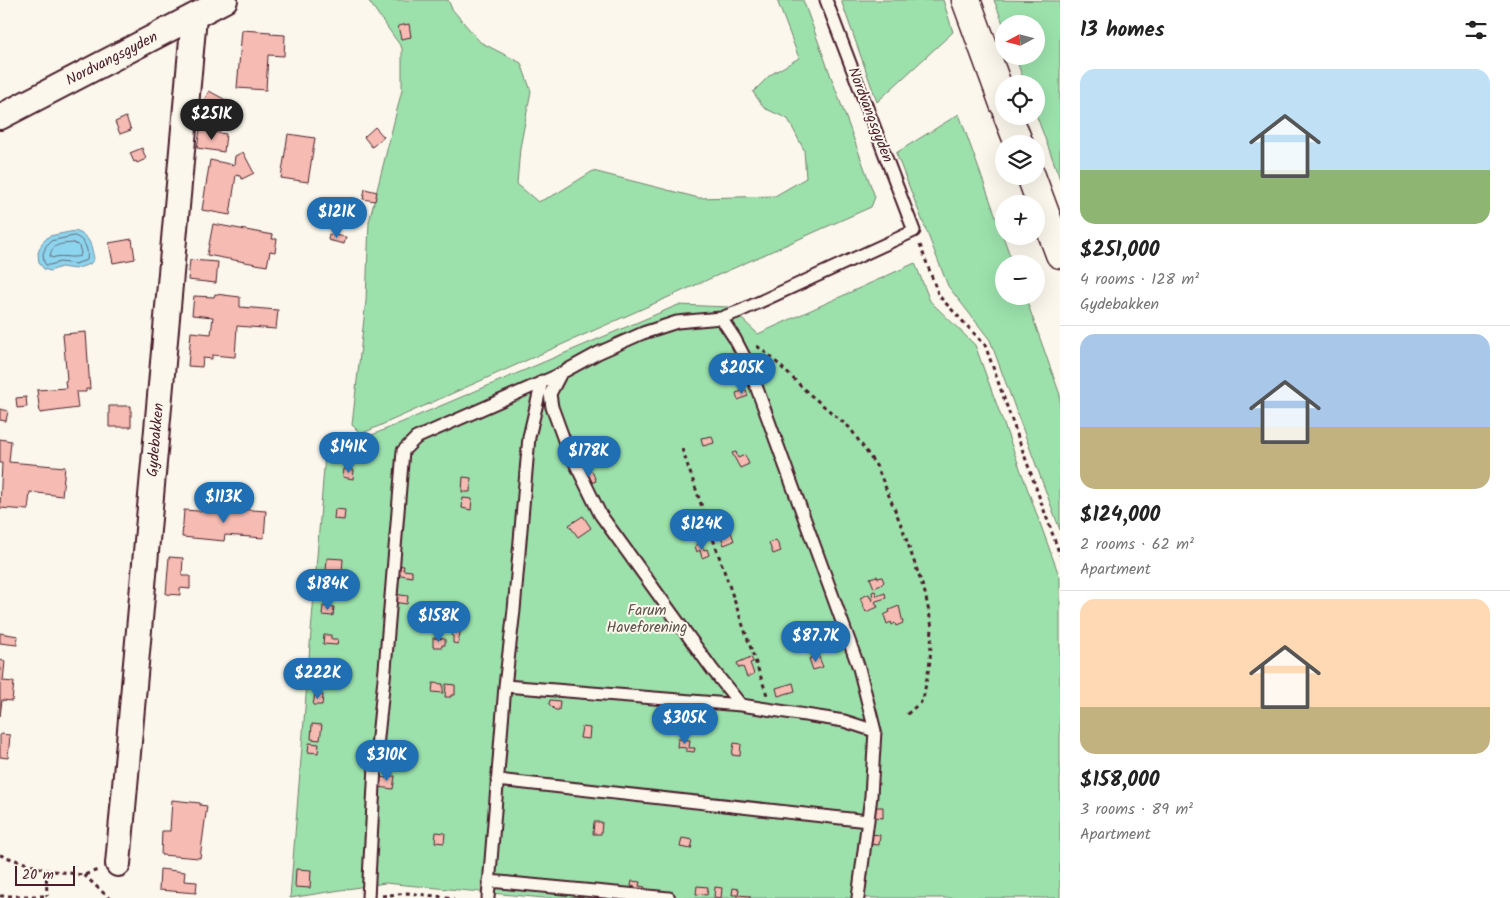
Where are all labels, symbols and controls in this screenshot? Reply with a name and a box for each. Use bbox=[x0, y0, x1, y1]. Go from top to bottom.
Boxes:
text: 13 homes bbox=[1080, 14, 1165, 47]
north arrow bbox=[995, 15, 1045, 65]
map controls bbox=[995, 15, 1045, 305]
icon: filters bbox=[1462, 16, 1490, 44]
street label: Nordvangsgyden bbox=[62, 25, 162, 93]
street label: Nordvangsgyden bbox=[841, 64, 899, 166]
button: locate bbox=[995, 75, 1045, 125]
pin: $251K bbox=[177, 98, 247, 141]
icon: home bbox=[1240, 101, 1330, 191]
text: $251K bbox=[191, 102, 233, 127]
button: layers bbox=[995, 135, 1045, 185]
button: + bbox=[995, 195, 1045, 245]
pin: $121K bbox=[302, 196, 372, 239]
text: $121K bbox=[318, 200, 356, 225]
text: $251,000 bbox=[1080, 234, 1159, 267]
button: − bbox=[995, 255, 1045, 305]
text: 4 rooms · 128 m² bbox=[1080, 267, 1199, 292]
text: Gydebakken bbox=[1080, 292, 1159, 317]
pin: $205K bbox=[707, 352, 777, 395]
text: $205K bbox=[720, 356, 764, 381]
icon: home bbox=[1240, 367, 1330, 457]
street label: Gydebakken bbox=[141, 402, 171, 478]
pin: $141K bbox=[314, 432, 384, 474]
text: $141K bbox=[330, 435, 368, 460]
pin: $178K bbox=[554, 436, 624, 478]
text: $178K bbox=[569, 439, 609, 464]
pin: $113K bbox=[189, 482, 259, 524]
text: $113K bbox=[205, 485, 243, 510]
text: $124,000 bbox=[1080, 499, 1160, 532]
pin: $124K bbox=[667, 508, 737, 551]
text: $124K bbox=[681, 512, 723, 537]
text: 2 rooms · 62 m² bbox=[1080, 532, 1194, 557]
text: Apartment bbox=[1080, 557, 1151, 582]
pin: $184K bbox=[293, 568, 363, 611]
text: $184K bbox=[307, 572, 349, 597]
park label: Farum Haveforening bbox=[606, 599, 688, 640]
pin: $158K bbox=[404, 600, 474, 643]
text: $158K bbox=[418, 604, 460, 629]
pin: $87.7K bbox=[775, 620, 857, 663]
text: $87.7K bbox=[792, 624, 840, 649]
icon: home bbox=[1240, 632, 1330, 722]
pin: $222K bbox=[283, 658, 353, 700]
text: $222K bbox=[294, 661, 342, 686]
pin: $305K bbox=[650, 702, 720, 745]
text: $305K bbox=[663, 706, 707, 731]
pin: $310K bbox=[352, 740, 422, 782]
text: $310K bbox=[367, 743, 407, 768]
text: $158,000 bbox=[1080, 764, 1160, 797]
text: 3 rooms · 89 m² bbox=[1080, 797, 1193, 822]
text: Apartment bbox=[1080, 822, 1151, 847]
scale bar bbox=[15, 863, 75, 886]
text: 20 m bbox=[22, 864, 54, 886]

